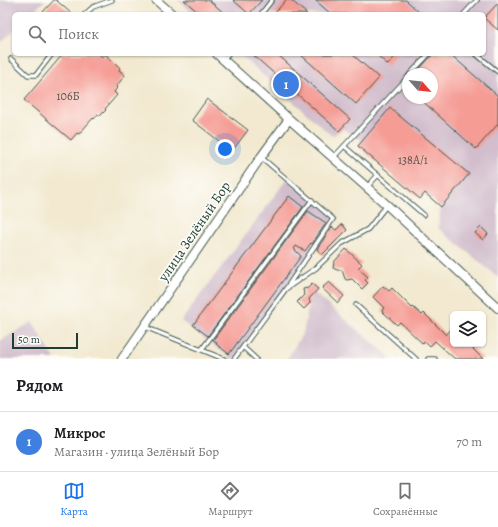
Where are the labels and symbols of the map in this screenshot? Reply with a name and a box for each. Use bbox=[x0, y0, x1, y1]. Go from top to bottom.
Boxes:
north arrow bbox=[402, 68, 438, 104]
pin: 1 bbox=[273, 69, 299, 99]
house number: 106Б bbox=[56, 88, 80, 104]
your location bbox=[215, 139, 235, 159]
house number: 138А/1 bbox=[398, 152, 428, 168]
street label: улица Зелёный Бор bbox=[153, 178, 235, 286]
scale bar bbox=[12, 331, 78, 350]

